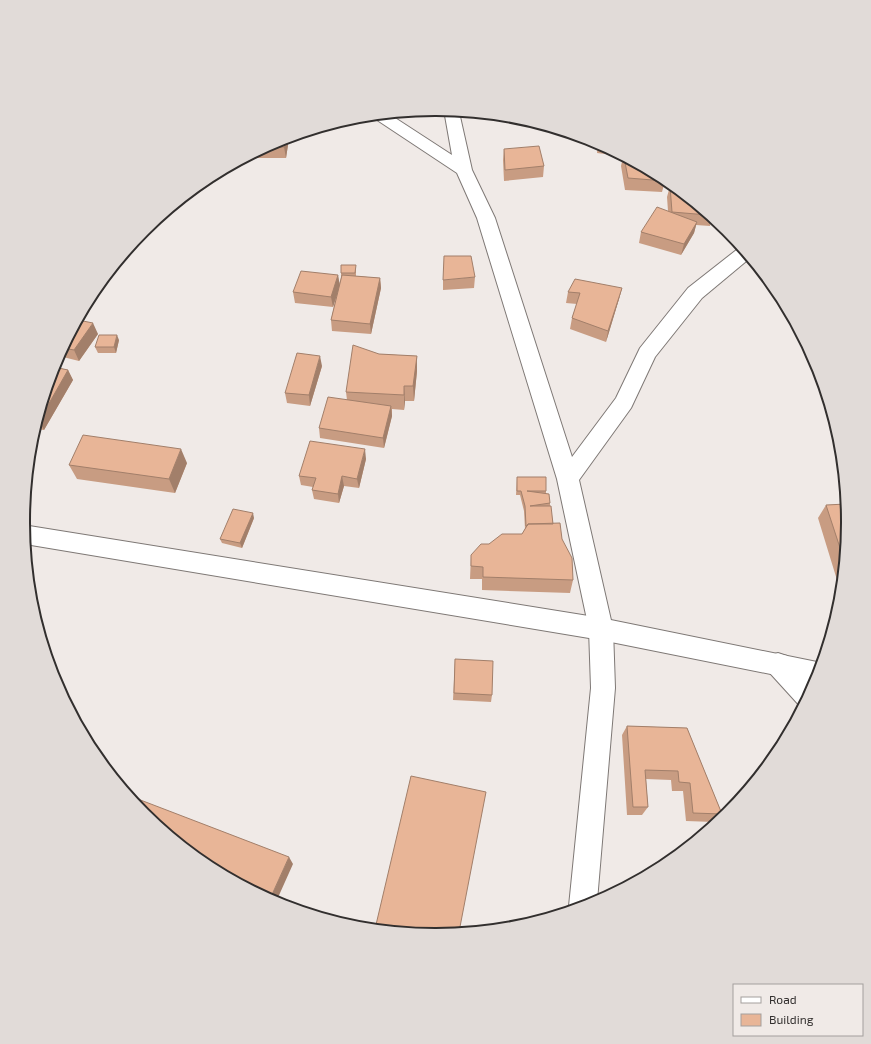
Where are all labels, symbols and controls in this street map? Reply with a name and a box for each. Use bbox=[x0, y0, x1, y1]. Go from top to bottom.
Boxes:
legend bbox=[733, 984, 863, 1036]
text: Road bbox=[769, 992, 797, 1006]
text: Building bbox=[769, 1012, 814, 1026]

